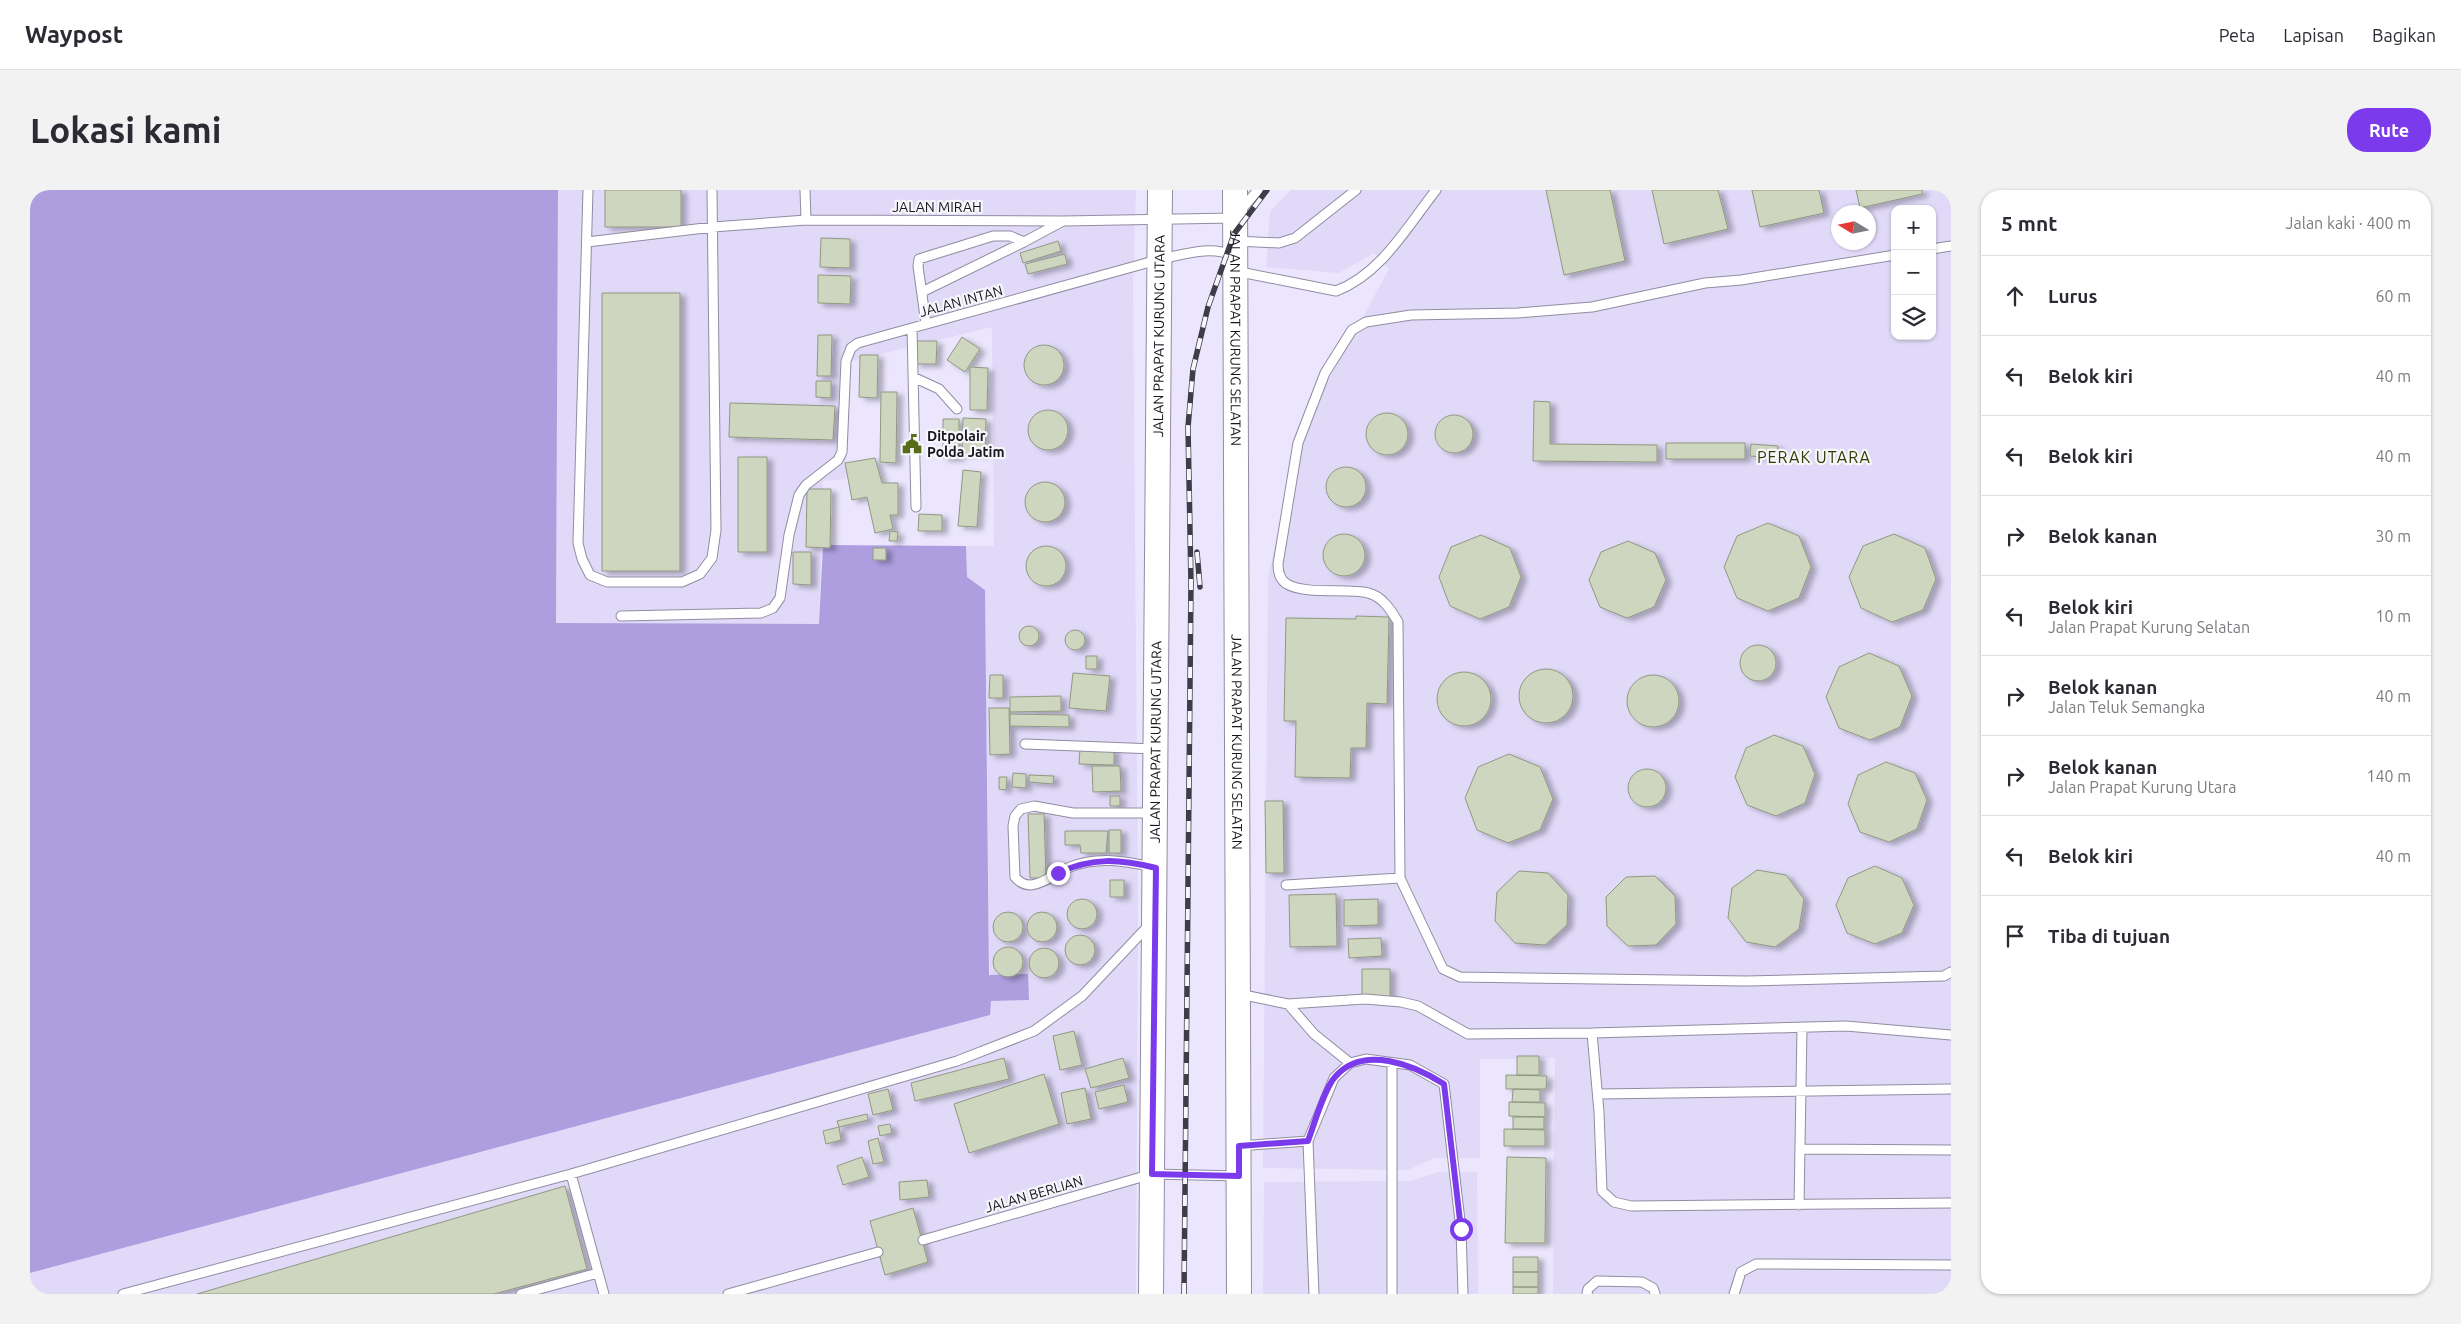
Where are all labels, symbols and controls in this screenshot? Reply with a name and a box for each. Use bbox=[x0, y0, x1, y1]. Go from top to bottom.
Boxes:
text: Waypost bbox=[25, 21, 123, 48]
text: Peta bbox=[2219, 25, 2255, 45]
text: Lapisan bbox=[2283, 25, 2344, 45]
text: Bagikan bbox=[2372, 25, 2436, 45]
button: Rute bbox=[2347, 108, 2431, 152]
text: Lokasi kami bbox=[30, 110, 222, 150]
street label: JALAN MIRAH bbox=[892, 199, 982, 215]
north arrow bbox=[1831, 205, 1876, 250]
map controls bbox=[1891, 205, 1936, 340]
button: + bbox=[1891, 205, 1936, 250]
text: 5 mnt bbox=[2001, 211, 2057, 235]
text: Jalan kaki · 400 m bbox=[2286, 214, 2411, 232]
street label: JALAN PRAPAT KURUNG SELATAN bbox=[1227, 230, 1244, 446]
street label: JALAN PRAPAT KURUNG UTARA bbox=[1150, 235, 1168, 437]
button: − bbox=[1891, 250, 1936, 295]
street label: JALAN INTAN bbox=[918, 282, 1004, 320]
icon: ahead bbox=[2001, 282, 2029, 310]
text: Lurus bbox=[2048, 285, 2097, 307]
text: 60 m bbox=[2375, 287, 2411, 305]
button: layers bbox=[1891, 295, 1936, 340]
icon: left bbox=[2001, 362, 2029, 390]
text: Belok kiri bbox=[2048, 365, 2133, 387]
text: 40 m bbox=[2375, 367, 2411, 385]
place label: Ditpolair Polda Jatim bbox=[927, 428, 1005, 460]
public building icon: Ditpolair Polda Jatim bbox=[901, 433, 923, 455]
icon: left bbox=[2001, 442, 2029, 470]
text: Belok kiri bbox=[2048, 445, 2133, 467]
text: 40 m bbox=[2375, 447, 2411, 465]
district label: PERAK UTARA bbox=[1757, 448, 1871, 466]
icon: right bbox=[2001, 522, 2029, 550]
text: Belok kanan bbox=[2048, 525, 2157, 547]
text: 30 m bbox=[2375, 527, 2411, 545]
text: Belok kiri bbox=[2048, 596, 2133, 618]
icon: left bbox=[2001, 602, 2029, 630]
text: 10 m bbox=[2375, 607, 2411, 625]
text: Jalan Prapat Kurung Selatan bbox=[2048, 618, 2250, 636]
street label: JALAN PRAPAT KURUNG SELATAN bbox=[1229, 634, 1245, 850]
street label: JALAN PRAPAT KURUNG UTARA bbox=[1147, 641, 1164, 843]
text: Belok kanan bbox=[2048, 676, 2157, 698]
icon: right bbox=[2001, 682, 2029, 710]
text: 40 m bbox=[2375, 687, 2411, 705]
text: Jalan Teluk Semangka bbox=[2048, 698, 2205, 716]
text: Belok kanan bbox=[2048, 756, 2157, 778]
icon: right bbox=[2001, 762, 2029, 790]
text: 140 m bbox=[2366, 767, 2411, 785]
text: Jalan Prapat Kurung Utara bbox=[2048, 778, 2236, 796]
icon: left bbox=[2001, 842, 2029, 870]
text: Belok kiri bbox=[2048, 845, 2133, 867]
text: 40 m bbox=[2375, 847, 2411, 865]
route end bbox=[1047, 862, 1070, 885]
icon: arrive bbox=[2001, 922, 2029, 950]
text: Tiba di tujuan bbox=[2048, 925, 2170, 947]
street label: JALAN BERLIAN bbox=[983, 1172, 1085, 1216]
route start bbox=[1450, 1218, 1473, 1241]

